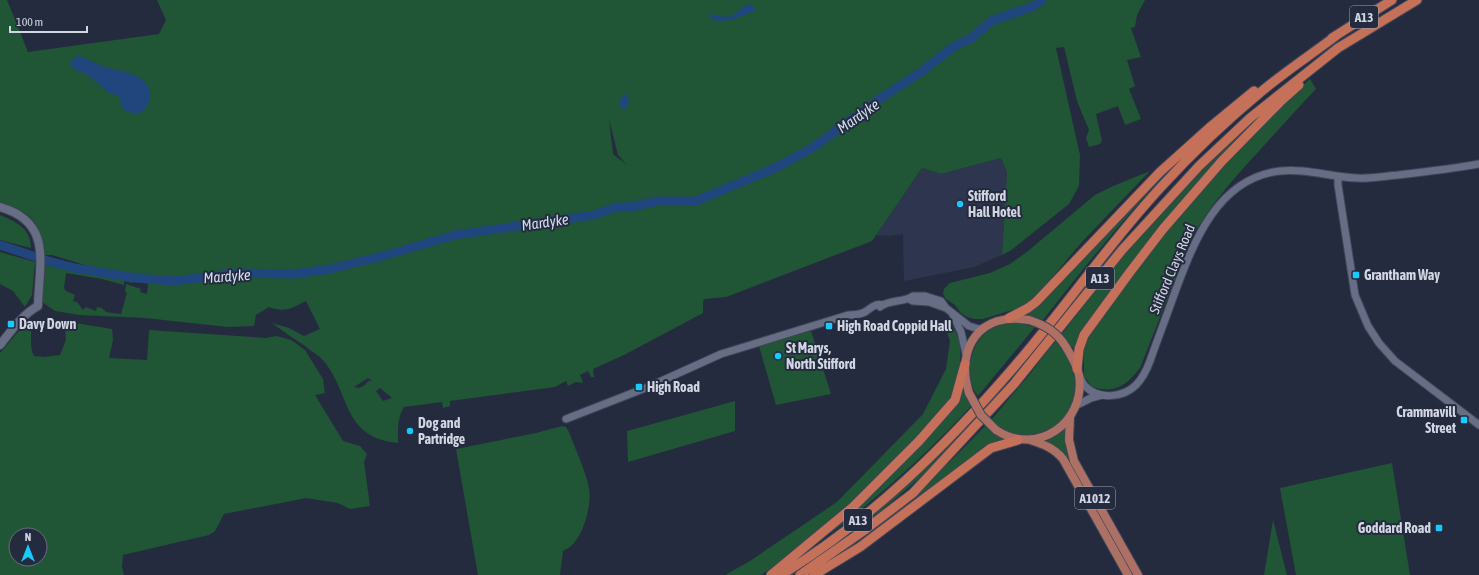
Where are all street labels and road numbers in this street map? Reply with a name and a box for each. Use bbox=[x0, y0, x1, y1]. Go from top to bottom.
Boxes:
road number: A13 bbox=[1350, 6, 1378, 28]
street label: Stifford Clays Road bbox=[1146, 222, 1198, 316]
road number: A13 bbox=[1086, 267, 1114, 289]
road number: A1012 bbox=[1075, 487, 1115, 509]
road number: A13 bbox=[844, 509, 872, 531]

